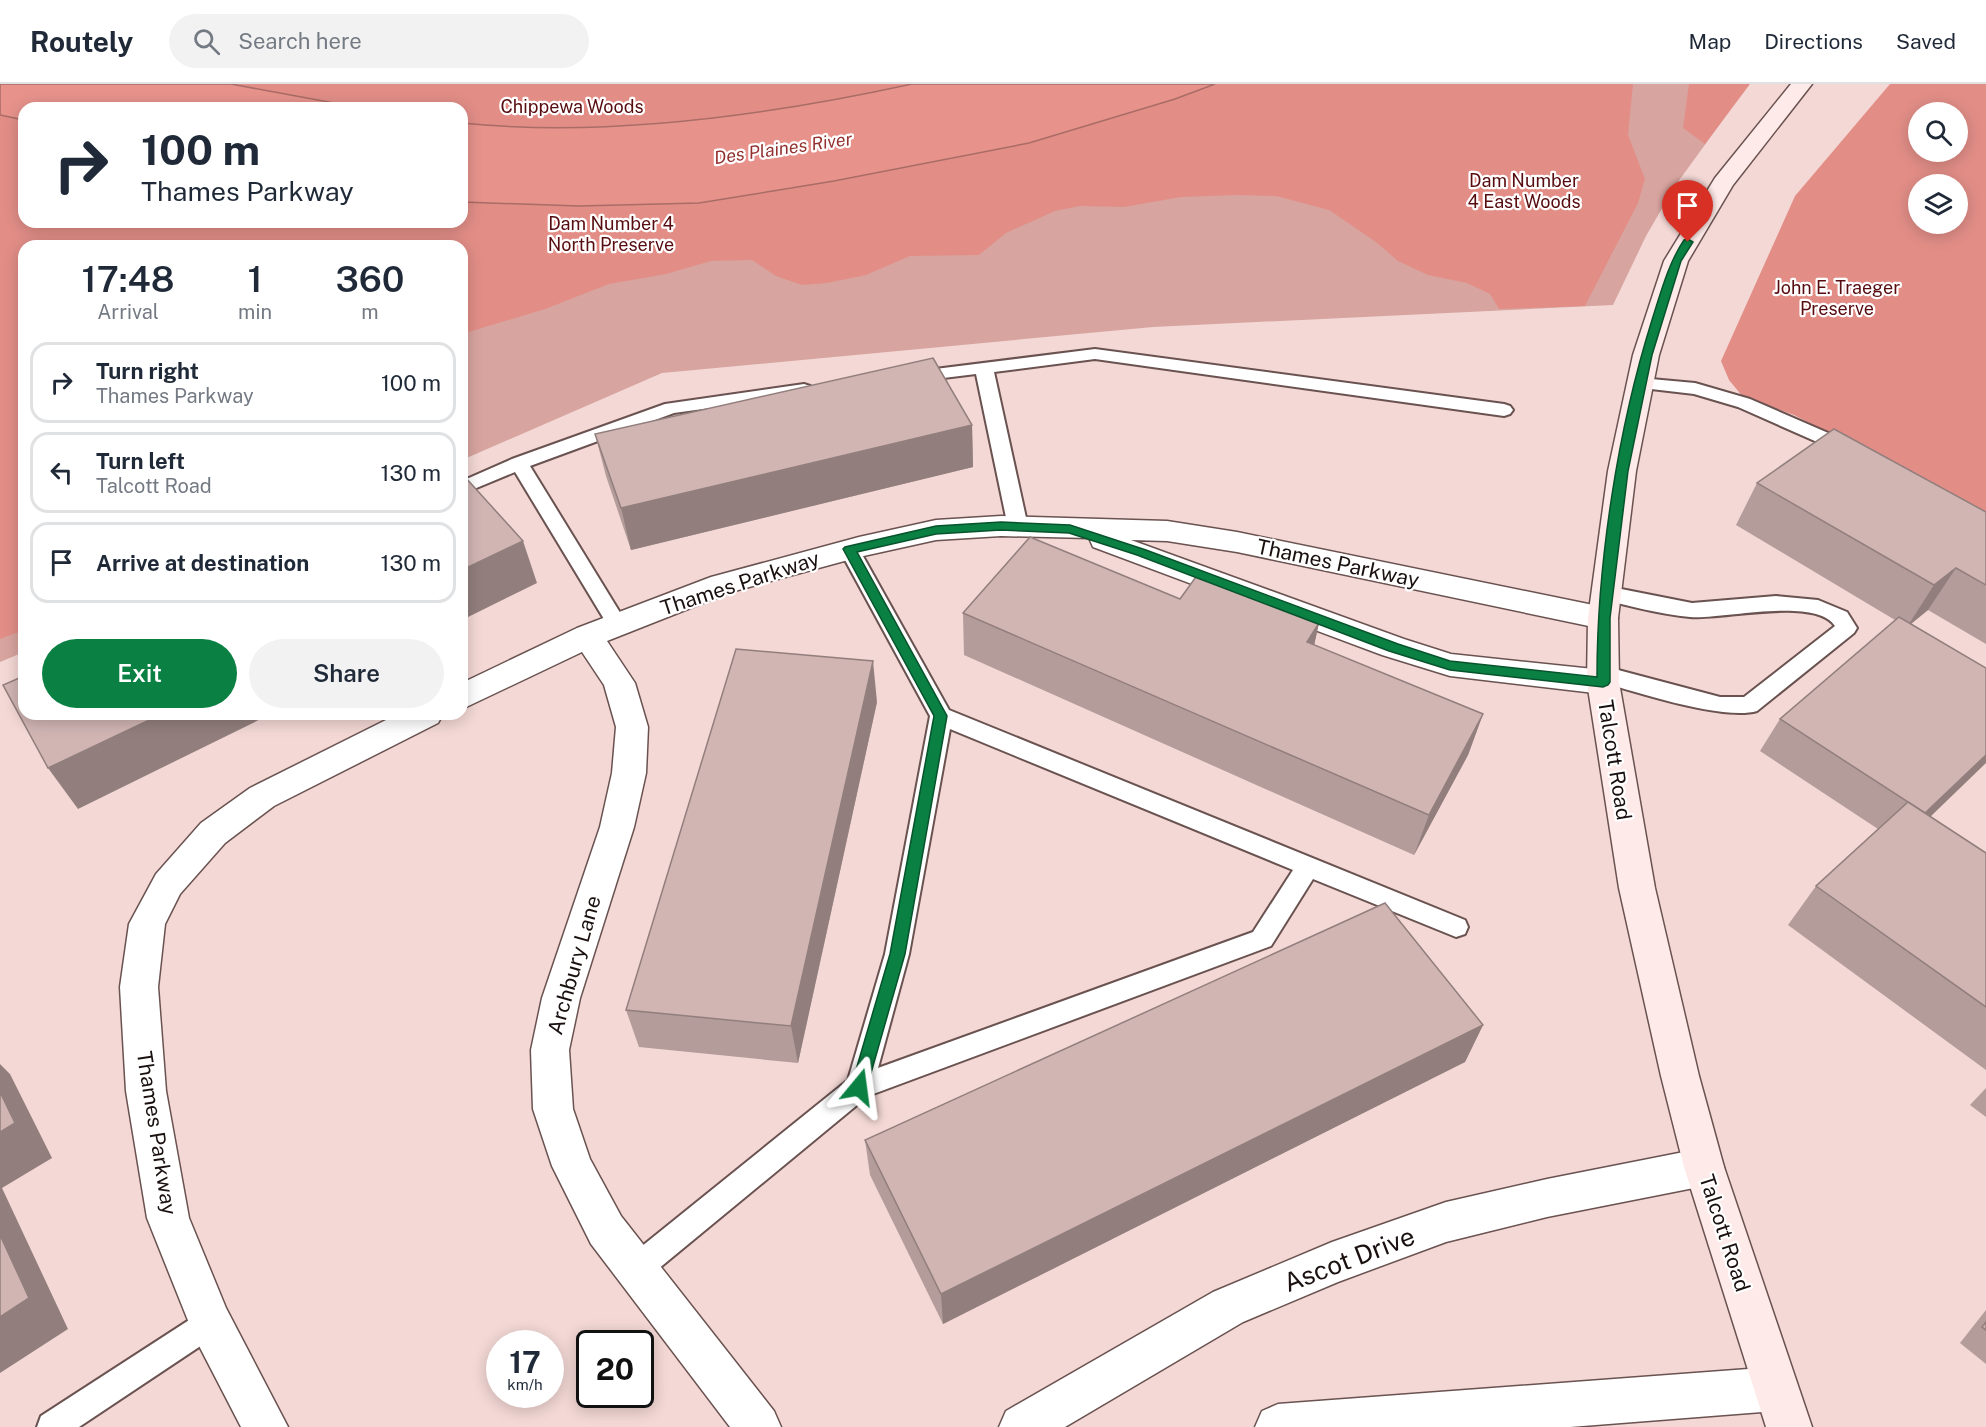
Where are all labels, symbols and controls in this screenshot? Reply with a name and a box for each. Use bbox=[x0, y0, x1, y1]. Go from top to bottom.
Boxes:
search box bbox=[169, 14, 589, 68]
text: Routely bbox=[30, 25, 133, 58]
icon: search bbox=[190, 25, 223, 58]
text: Search here bbox=[238, 28, 362, 54]
text: Map bbox=[1689, 29, 1731, 54]
text: Directions bbox=[1764, 29, 1863, 54]
text: Saved bbox=[1896, 29, 1956, 54]
park label: Chippewa Woods bbox=[500, 96, 644, 117]
map controls bbox=[1908, 102, 1968, 234]
button: search bbox=[1908, 102, 1968, 162]
text: 100 m bbox=[141, 125, 260, 174]
icon: right bbox=[42, 126, 120, 204]
water label: Des Plaines River bbox=[713, 128, 854, 168]
park label: Dam Number 4 East Woods bbox=[1467, 170, 1581, 212]
button: layers bbox=[1908, 174, 1968, 234]
text: Thames Parkway bbox=[141, 175, 354, 207]
pin bbox=[1662, 180, 1713, 242]
icon: arrive bbox=[1671, 189, 1704, 222]
park label: Dam Number 4 North Preserve bbox=[548, 213, 674, 255]
text: 17:48 bbox=[82, 258, 175, 300]
text: 1 bbox=[248, 258, 263, 300]
text: 360 bbox=[336, 258, 404, 300]
park label: John E. Traeger Preserve bbox=[1774, 277, 1900, 319]
text: Arrival bbox=[97, 300, 159, 324]
text: min bbox=[238, 300, 272, 324]
text: m bbox=[361, 300, 379, 324]
text: Turn right bbox=[96, 358, 199, 384]
icon: right bbox=[45, 366, 78, 399]
text: 100 m bbox=[381, 370, 441, 396]
text: Thames Parkway bbox=[96, 384, 254, 408]
text: Turn left bbox=[96, 448, 185, 474]
icon: left bbox=[45, 456, 78, 489]
text: 130 m bbox=[380, 460, 441, 486]
text: Talcott Road bbox=[96, 474, 212, 498]
street label: Thames Parkway bbox=[1254, 534, 1422, 592]
icon: arrive bbox=[45, 546, 78, 579]
street label: Thames Parkway bbox=[657, 546, 823, 620]
text: Arrive at destination bbox=[96, 550, 309, 576]
text: 130 m bbox=[380, 550, 441, 576]
button: Exit bbox=[42, 639, 237, 708]
button: Share bbox=[249, 639, 444, 708]
street label: Talcott Road bbox=[1593, 698, 1637, 822]
street label: Archbury Lane bbox=[542, 893, 606, 1037]
street label: Thames Parkway bbox=[132, 1049, 182, 1217]
position arrow bbox=[827, 1055, 891, 1119]
street label: Talcott Road bbox=[1694, 1171, 1756, 1295]
street label: Ascot Drive bbox=[1279, 1220, 1419, 1298]
speed limit sign: 20 bbox=[576, 1330, 654, 1408]
text: 17 bbox=[509, 1344, 541, 1380]
text: km/h bbox=[507, 1376, 543, 1393]

